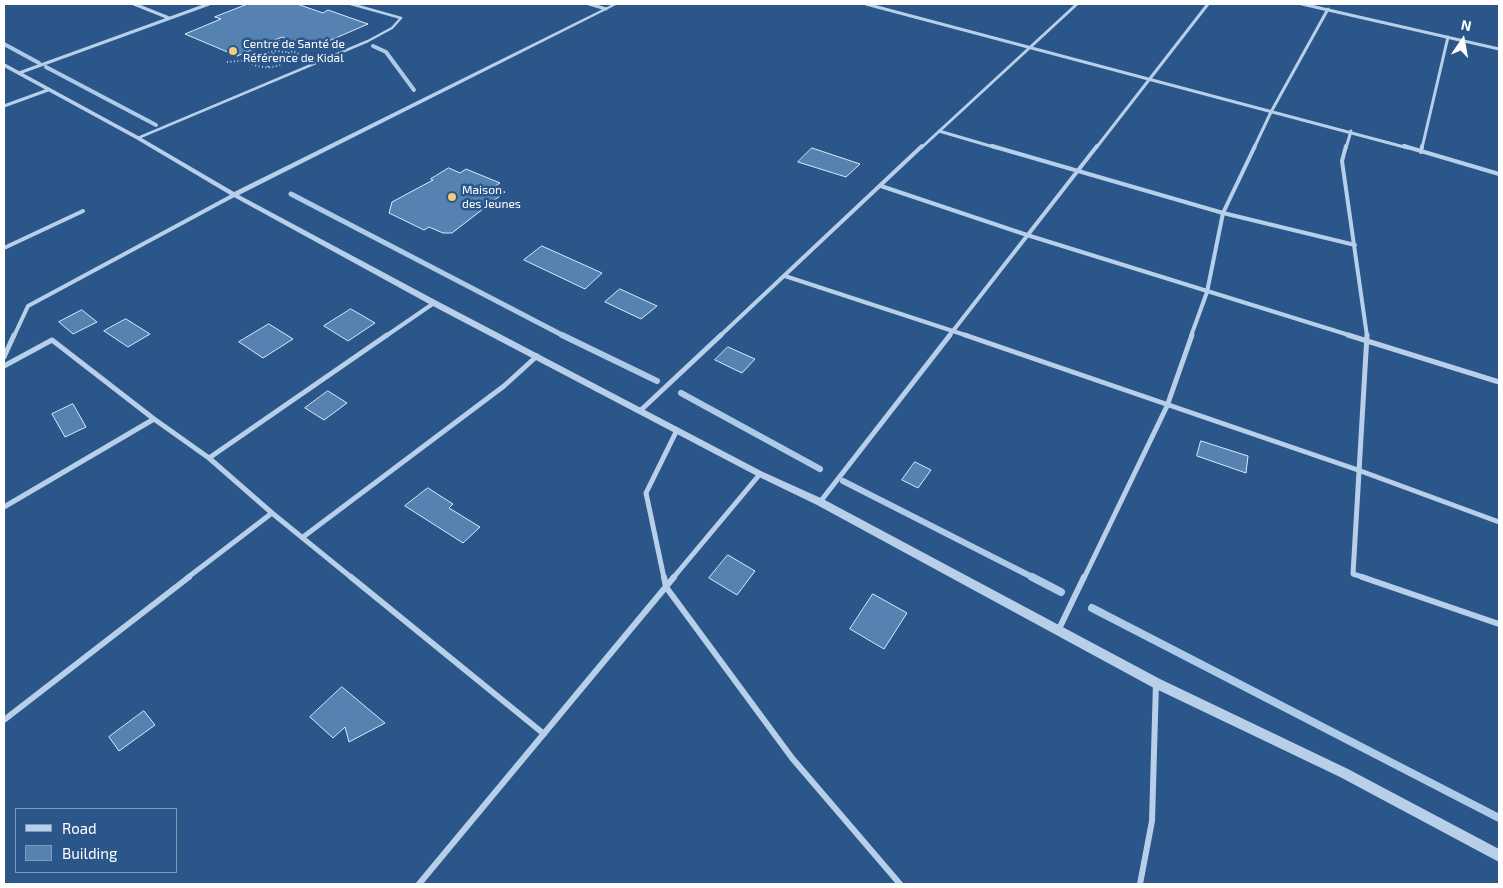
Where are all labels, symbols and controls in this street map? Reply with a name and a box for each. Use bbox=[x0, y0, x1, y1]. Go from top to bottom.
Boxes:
north arrow bbox=[1438, 15, 1488, 65]
text: N bbox=[1460, 15, 1473, 34]
place label: Centre de Santé de Référence de Kidal bbox=[243, 37, 345, 65]
marker: Centre de Santé de Référence de Kidal bbox=[227, 45, 239, 57]
place label: Maison des Jeunes bbox=[462, 183, 521, 211]
marker: Maison des Jeunes bbox=[446, 191, 458, 203]
legend bbox=[15, 808, 178, 873]
text: Road bbox=[62, 819, 97, 837]
text: Building bbox=[62, 844, 117, 862]

